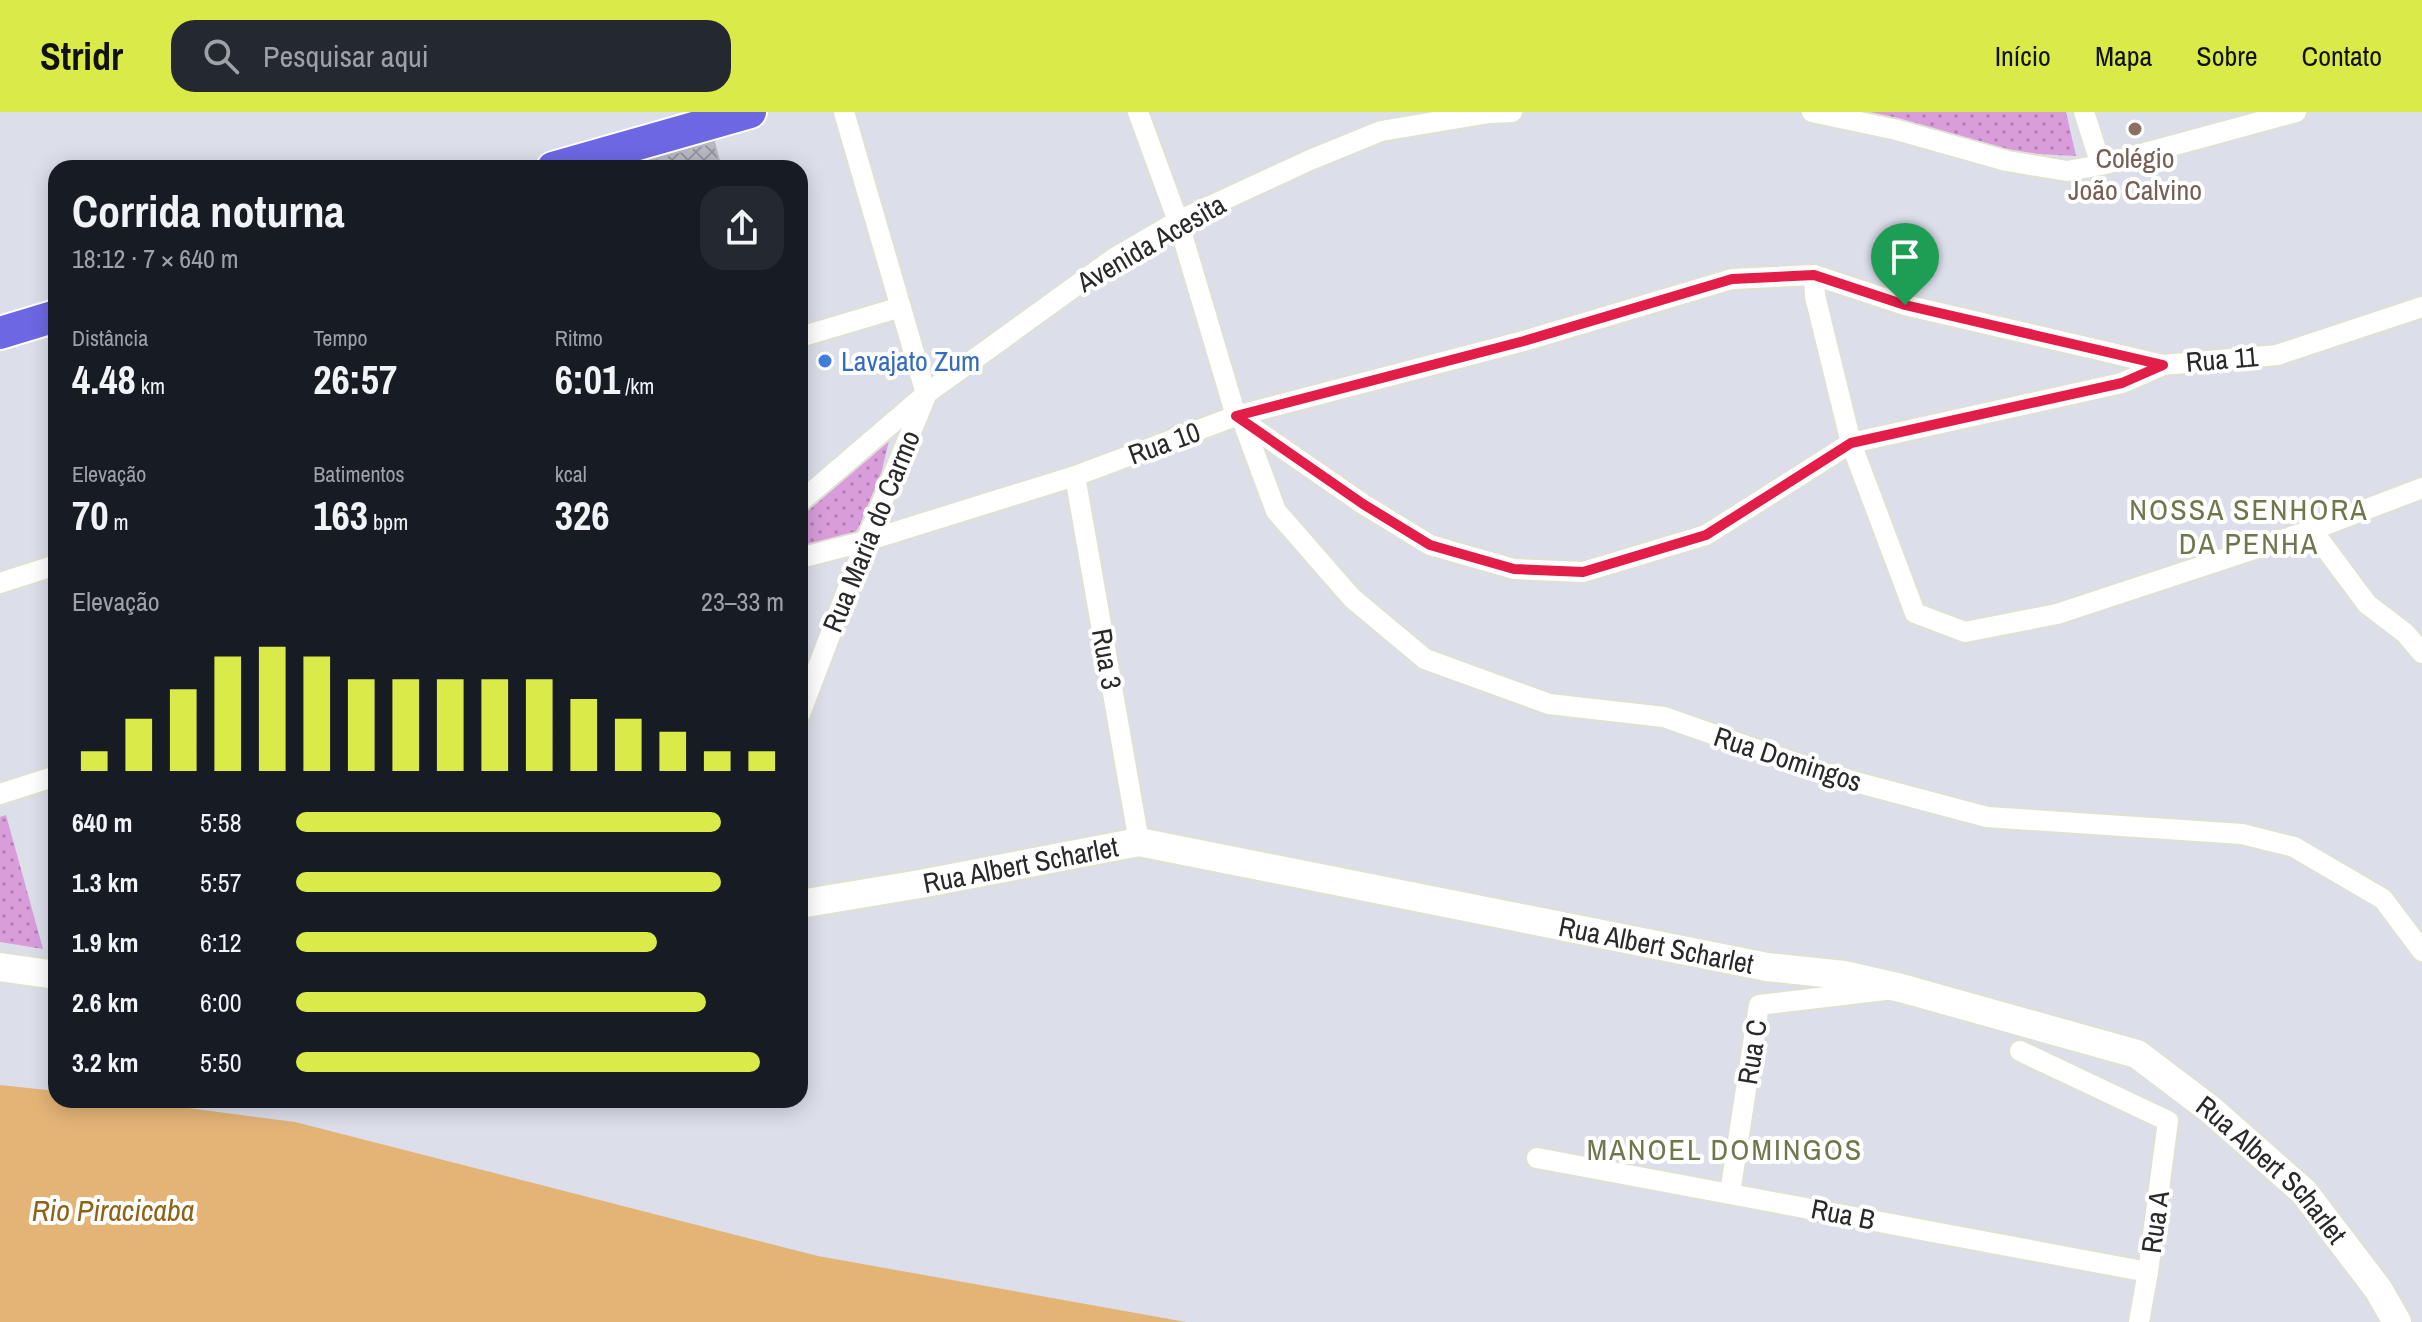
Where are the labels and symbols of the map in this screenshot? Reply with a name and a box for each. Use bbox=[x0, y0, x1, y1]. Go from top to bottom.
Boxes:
marker: Colégio João Calvino bbox=[2126, 120, 2144, 138]
place label: Colégio João Calvino bbox=[2068, 139, 2202, 209]
street label: Avenida Acesita bbox=[1069, 185, 1232, 301]
pin bbox=[1871, 223, 1939, 305]
street label: Rua 11 bbox=[2184, 337, 2260, 381]
place label: Lavajato Zum bbox=[841, 342, 980, 380]
marker: Lavajato Zum bbox=[816, 352, 834, 370]
street label: Rua 10 bbox=[1123, 412, 1205, 474]
street label: Rua Maria do Carmo bbox=[813, 424, 929, 638]
district label: NOSSA SENHORA DA PENHA bbox=[2129, 489, 2369, 563]
street label: Rua 3 bbox=[1083, 626, 1131, 692]
street label: Rua Domingos bbox=[1709, 717, 1867, 801]
street label: Rua Albert Scharlet bbox=[920, 827, 1121, 902]
street label: Rua Albert Scharlet bbox=[1555, 907, 1757, 983]
street label: Rua C bbox=[1728, 1017, 1776, 1087]
street label: Rua Albert Scharlet bbox=[2189, 1087, 2356, 1251]
district label: MANOEL DOMINGOS bbox=[1587, 1129, 1863, 1169]
street label: Rua A bbox=[2132, 1188, 2178, 1256]
street label: Rua B bbox=[1808, 1189, 1878, 1239]
water label: Rio Piracicaba bbox=[32, 1190, 194, 1230]

